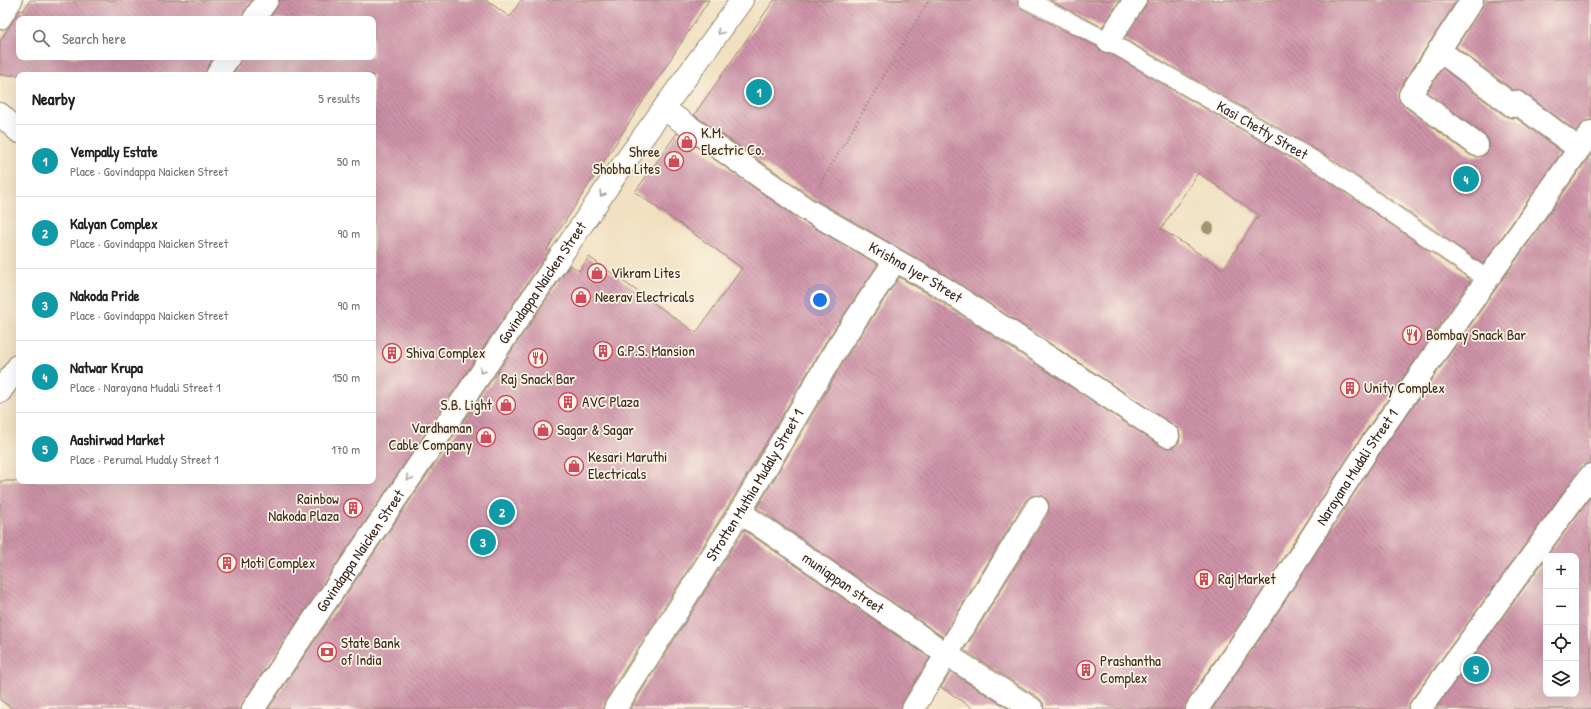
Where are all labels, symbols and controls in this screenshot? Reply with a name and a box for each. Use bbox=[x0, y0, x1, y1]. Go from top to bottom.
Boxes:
search box bbox=[16, 16, 376, 60]
icon: search bbox=[30, 27, 52, 49]
one-way arrow bbox=[717, 27, 724, 34]
text: Search here bbox=[62, 28, 126, 49]
pin: 1 bbox=[746, 77, 772, 107]
text: Nearby bbox=[32, 87, 75, 110]
text: 5 results bbox=[318, 89, 360, 107]
street label: Kasi Chetty Street bbox=[1213, 95, 1313, 165]
place label: K.M. Electric Co. bbox=[701, 122, 764, 160]
shop icon: K.M. Electric Co. bbox=[676, 131, 698, 153]
text: Vempally Estate bbox=[70, 141, 158, 162]
place label: Shree Shobha Lites bbox=[593, 141, 660, 179]
shop icon: Shree Shobha Lites bbox=[663, 150, 685, 172]
text: 1 bbox=[43, 152, 47, 170]
text: 50 m bbox=[337, 152, 360, 170]
text: Place · Govindappa Naicken Street bbox=[70, 162, 228, 180]
pin: 4 bbox=[1453, 164, 1479, 194]
one-way arrow bbox=[599, 190, 607, 197]
text: Kalyan Complex bbox=[70, 213, 158, 234]
street label: Govindappa Naicken Street bbox=[493, 217, 591, 348]
text: 2 bbox=[42, 224, 48, 242]
text: 90 m bbox=[338, 224, 360, 242]
text: Place · Govindappa Naicken Street bbox=[70, 234, 228, 252]
street label: Krishna Iyer Street bbox=[865, 236, 967, 308]
shop icon: Vikram Lites bbox=[586, 262, 608, 284]
place label: Vikram Lites bbox=[611, 262, 680, 283]
text: Nakoda Pride bbox=[70, 285, 139, 306]
shop icon: Neerav Electricals bbox=[570, 286, 592, 308]
place label: Neerav Electricals bbox=[595, 286, 694, 307]
your location bbox=[810, 290, 830, 310]
text: 3 bbox=[42, 296, 48, 314]
text: 90 m bbox=[338, 296, 360, 314]
text: Place · Govindappa Naicken Street bbox=[70, 306, 228, 324]
restaurant icon: Bombay Snack Bar bbox=[1401, 324, 1423, 346]
place label: Bombay Snack Bar bbox=[1426, 324, 1526, 345]
building icon: G.P.S. Mansion bbox=[592, 340, 614, 362]
place label: G.P.S. Mansion bbox=[617, 340, 695, 361]
building icon: Shiva Complex bbox=[381, 342, 403, 364]
place label: Shiva Complex bbox=[406, 342, 486, 363]
restaurant icon: Raj Snack Bar bbox=[527, 347, 549, 369]
text: Natwar Krupa bbox=[70, 357, 143, 378]
one-way arrow bbox=[479, 367, 487, 374]
text: 4 bbox=[43, 368, 47, 386]
text: 150 m bbox=[332, 368, 360, 386]
place label: Raj Snack Bar bbox=[501, 368, 575, 389]
building icon: Unity Complex bbox=[1339, 377, 1361, 399]
place label: Unity Complex bbox=[1364, 377, 1445, 398]
text: Place · Narayana Mudali Street 1 bbox=[70, 378, 221, 396]
building icon: AVC Plaza bbox=[557, 391, 579, 413]
place label: AVC Plaza bbox=[582, 391, 639, 412]
place label: S.B. Light bbox=[441, 394, 493, 415]
shop icon: S.B. Light bbox=[495, 394, 517, 416]
street label: Strotten Muthia Mudaly Street 1 bbox=[701, 405, 808, 565]
street label: Narayana Mudali Street 1 bbox=[1311, 405, 1403, 529]
place label: Vardhaman Cable Company bbox=[388, 417, 472, 455]
shop icon: Sagar & Sagar bbox=[532, 419, 554, 441]
place label: Sagar & Sagar bbox=[557, 419, 634, 440]
shop icon: Vardhaman Cable Company bbox=[475, 426, 497, 448]
text: Aashirwad Market bbox=[70, 429, 164, 450]
text: 5 bbox=[42, 440, 48, 458]
text: 170 m bbox=[331, 440, 360, 458]
place label: Kesari Maruthi Electricals bbox=[588, 446, 667, 484]
text: Place · Perumal Mudaly Street 1 bbox=[70, 450, 219, 468]
shop icon: Kesari Maruthi Electricals bbox=[563, 455, 585, 477]
one-way arrow bbox=[407, 474, 414, 481]
street label: Govindappa Naicken Street bbox=[311, 485, 409, 616]
place label: Rainbow Nakoda Plaza bbox=[268, 488, 339, 526]
building icon: Rainbow Nakoda Plaza bbox=[342, 497, 364, 519]
pin: 2 bbox=[489, 497, 515, 527]
pin: 3 bbox=[470, 527, 496, 557]
street label: muniappan street bbox=[798, 547, 889, 619]
building icon: Moti Complex bbox=[216, 552, 238, 574]
place label: Moti Complex bbox=[241, 552, 316, 573]
map controls bbox=[1543, 553, 1579, 697]
button: + bbox=[1543, 553, 1579, 589]
building icon: Raj Market bbox=[1193, 568, 1215, 590]
place label: Raj Market bbox=[1218, 568, 1276, 589]
button: − bbox=[1543, 589, 1579, 625]
button: locate bbox=[1543, 625, 1579, 661]
place label: State Bank of India bbox=[341, 632, 400, 670]
bank icon: State Bank of India bbox=[316, 641, 338, 663]
place label: Prashantha Complex bbox=[1100, 650, 1161, 688]
pin: 5 bbox=[1463, 654, 1489, 684]
building icon: Prashantha Complex bbox=[1075, 659, 1097, 681]
button: layers bbox=[1543, 661, 1579, 697]

